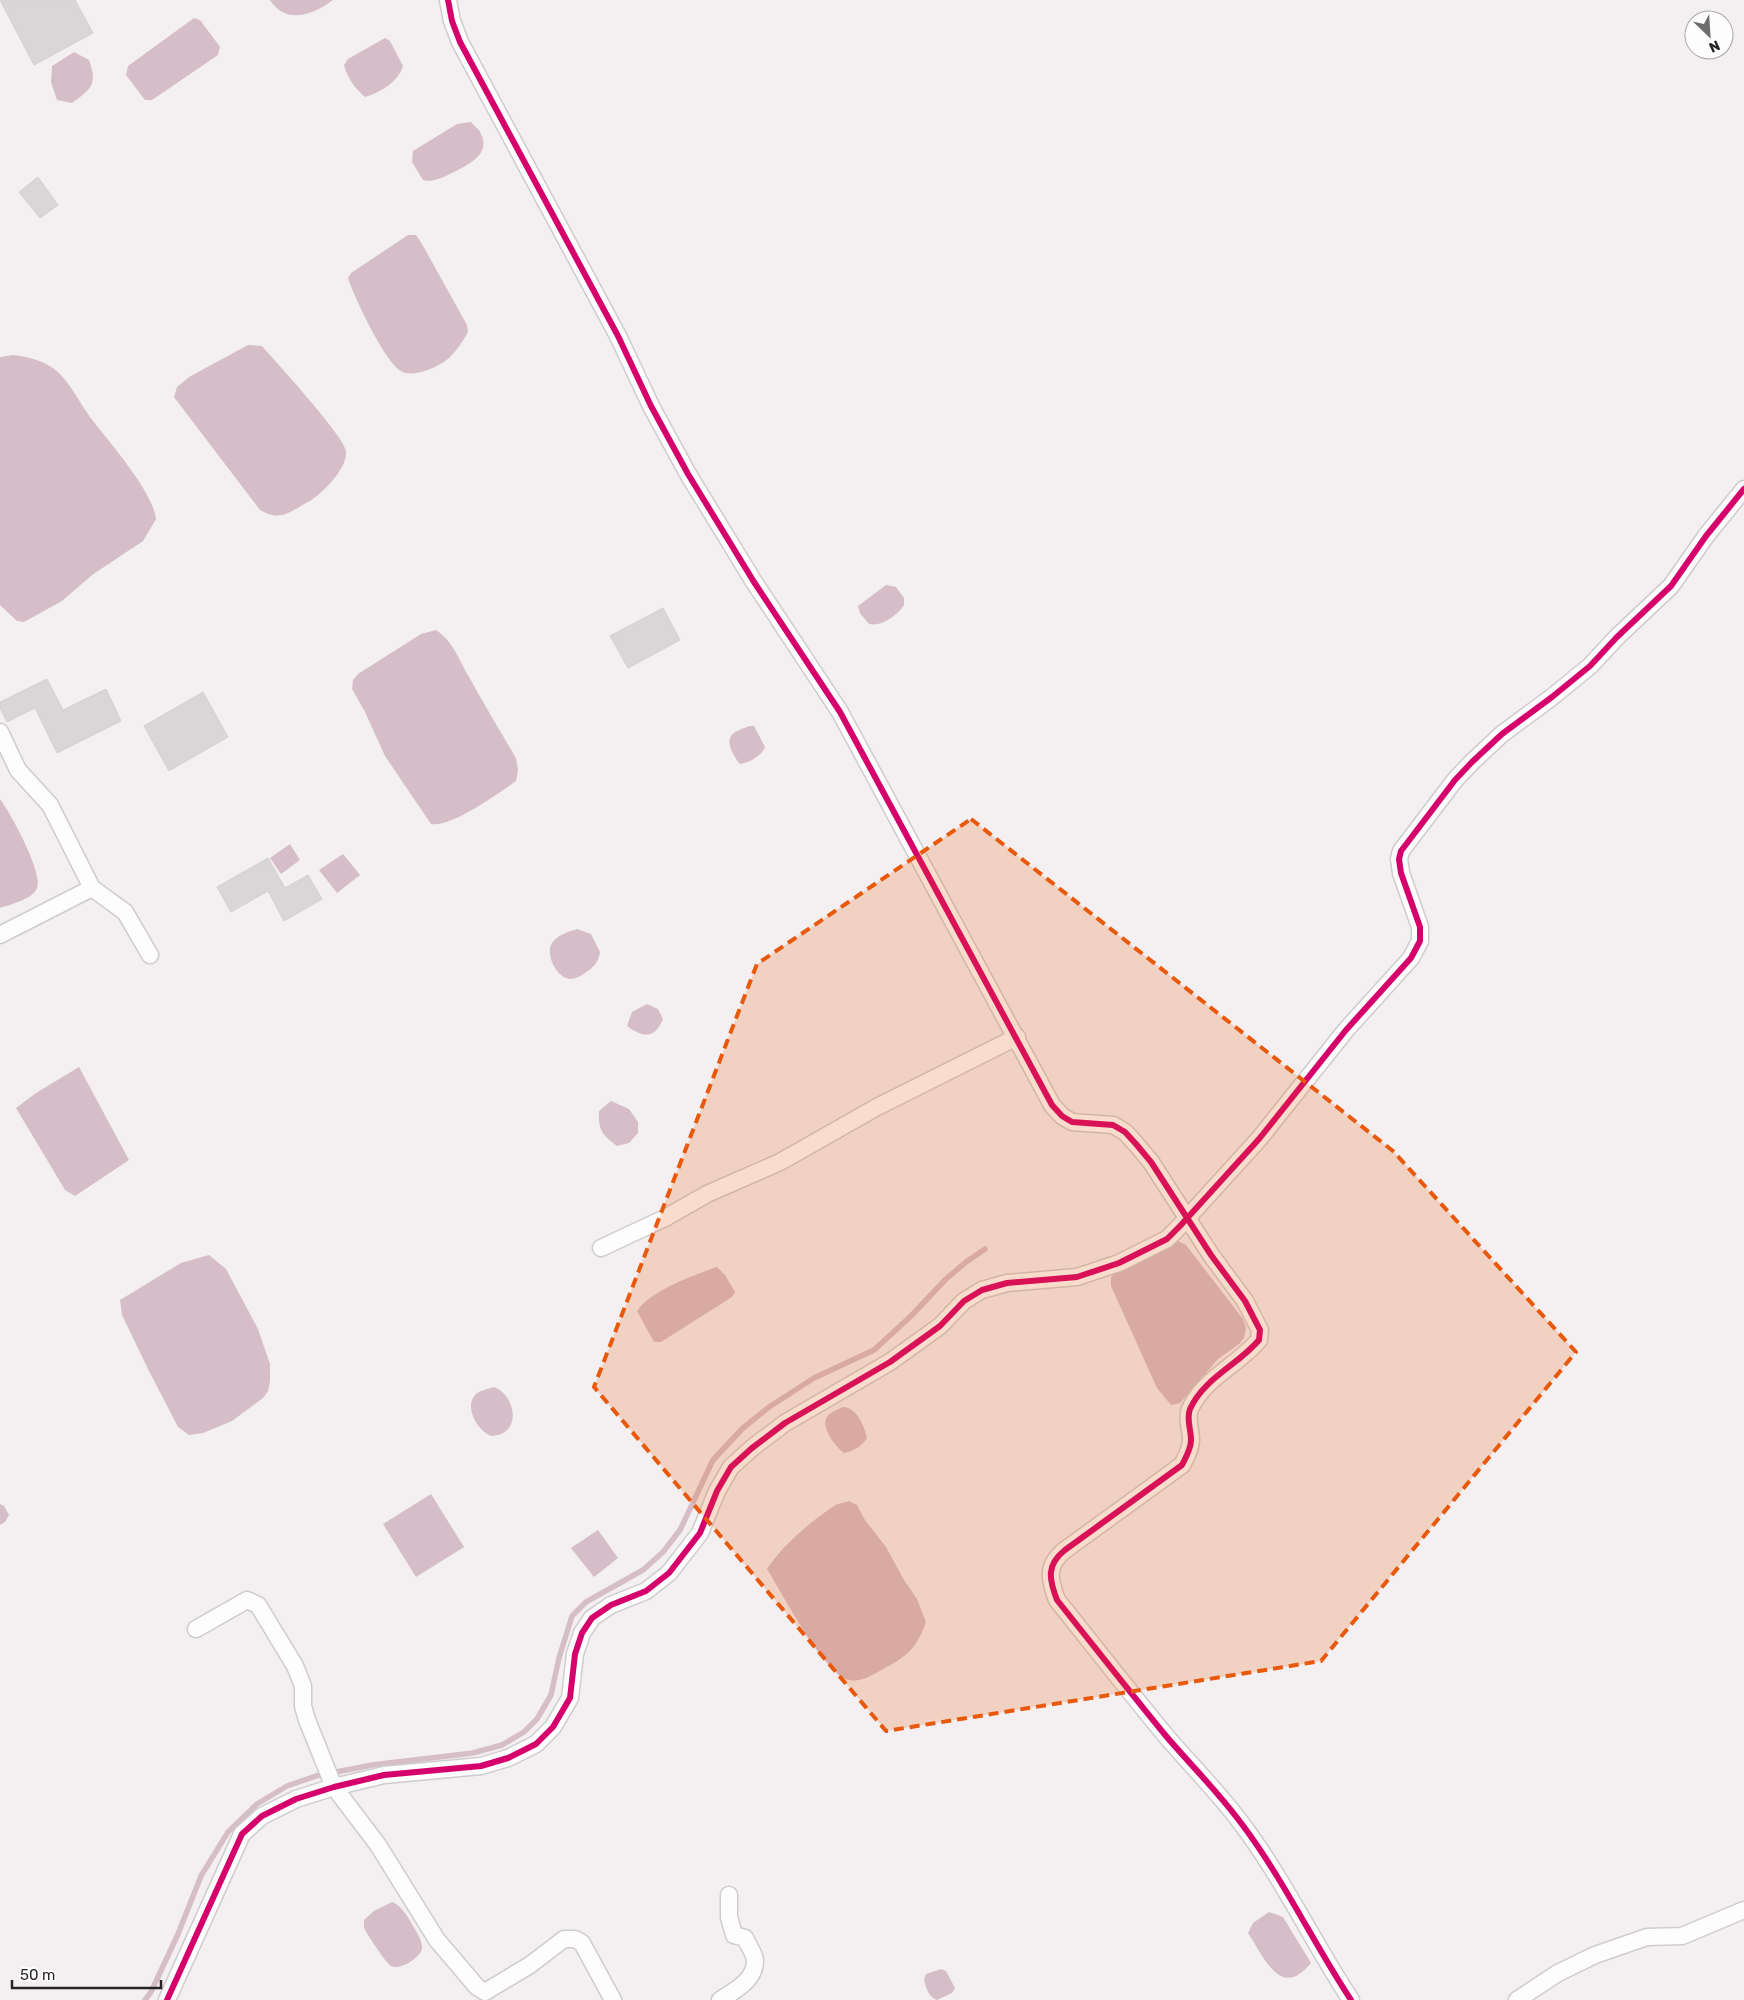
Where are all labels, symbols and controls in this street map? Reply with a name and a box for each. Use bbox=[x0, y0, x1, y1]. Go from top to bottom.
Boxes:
north arrow bbox=[1684, 10, 1734, 60]
text: N bbox=[1706, 36, 1722, 56]
scale bar bbox=[12, 1958, 161, 1990]
text: 50 m bbox=[20, 1966, 55, 1984]

